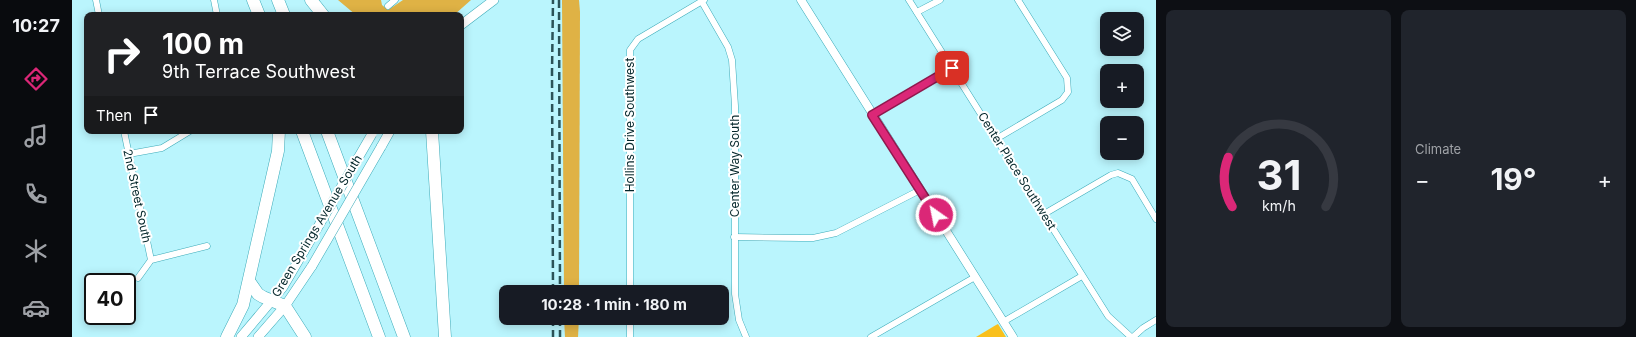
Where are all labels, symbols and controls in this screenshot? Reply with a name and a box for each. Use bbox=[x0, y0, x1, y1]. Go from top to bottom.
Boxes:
map controls bbox=[1100, 12, 1144, 160]
button: layers bbox=[1100, 12, 1144, 56]
text: 10:27 bbox=[12, 15, 60, 36]
text: 100 m bbox=[162, 27, 244, 61]
icon: right bbox=[96, 28, 148, 80]
pin bbox=[935, 51, 969, 85]
icon: arrive bbox=[941, 57, 963, 79]
street label: Hollins Drive Southwest bbox=[622, 58, 637, 192]
text: 9th Terrace Southwest bbox=[162, 61, 355, 82]
button: + bbox=[1100, 64, 1144, 108]
icon: directions bbox=[22, 65, 50, 93]
icon: arrive bbox=[140, 104, 162, 126]
text: Then bbox=[96, 106, 132, 125]
street label: Center Place Southwest bbox=[975, 109, 1060, 232]
street label: Center Way South bbox=[727, 115, 742, 217]
button: − bbox=[1100, 116, 1144, 160]
icon: music bbox=[22, 122, 50, 150]
text: Climate bbox=[1415, 141, 1461, 157]
street label: 2nd Street South bbox=[120, 148, 155, 244]
text: 31 bbox=[1256, 149, 1301, 199]
street label: Green Springs Avenue South bbox=[268, 152, 365, 300]
text: 19° bbox=[1490, 161, 1537, 197]
text: − bbox=[1415, 167, 1430, 193]
text: + bbox=[1597, 167, 1612, 193]
icon: phone bbox=[22, 180, 50, 208]
position arrow bbox=[915, 194, 957, 236]
text: km/h bbox=[1262, 196, 1295, 213]
icon: climate bbox=[22, 237, 50, 265]
speed limit sign: 40 bbox=[84, 273, 136, 325]
icon: car bbox=[22, 294, 50, 322]
text: 10:28 · 1 min · 180 m bbox=[541, 295, 687, 314]

